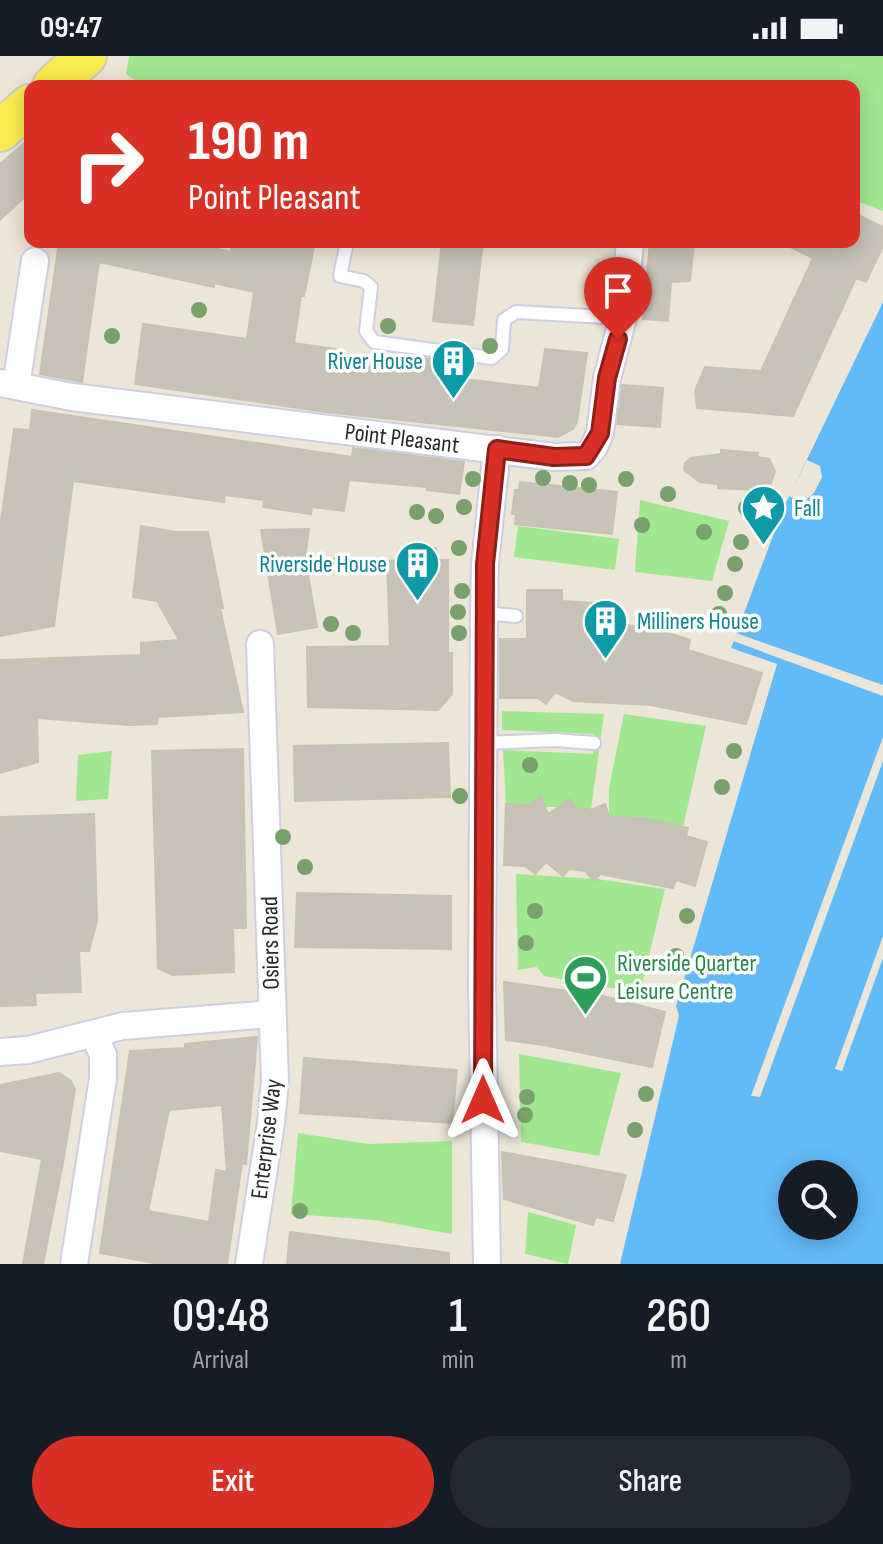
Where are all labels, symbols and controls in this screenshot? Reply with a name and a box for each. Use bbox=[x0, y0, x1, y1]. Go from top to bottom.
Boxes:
text: 09:47 bbox=[40, 10, 102, 46]
text: 190 m bbox=[188, 109, 309, 176]
icon: right bbox=[56, 112, 160, 216]
text: Point Pleasant bbox=[188, 177, 361, 220]
pin bbox=[584, 257, 652, 339]
icon: arrive bbox=[596, 269, 640, 313]
building icon: River House bbox=[430, 337, 478, 400]
place label: River House bbox=[328, 347, 423, 376]
street label: Point Pleasant bbox=[343, 417, 461, 460]
place icon: Fall bbox=[739, 484, 787, 547]
place label: Fall bbox=[794, 494, 821, 523]
building icon: Riverside House bbox=[394, 540, 442, 603]
place label: Riverside House bbox=[259, 550, 387, 579]
building icon: Milliners House bbox=[582, 597, 630, 660]
place label: Milliners House bbox=[637, 607, 759, 636]
street label: Osiers Road bbox=[255, 896, 286, 990]
place label: Riverside Quarter Leisure Centre bbox=[617, 949, 756, 1006]
sports icon: Riverside Quarter Leisure Centre bbox=[562, 953, 610, 1016]
position arrow bbox=[441, 1058, 525, 1142]
street label: Enterprise Way bbox=[245, 1077, 288, 1201]
map controls bbox=[778, 1160, 858, 1240]
button: search bbox=[778, 1160, 858, 1240]
text: 09:48 bbox=[172, 1288, 270, 1345]
text: 1 bbox=[449, 1288, 467, 1345]
text: 260 bbox=[646, 1288, 711, 1345]
text: Arrival bbox=[193, 1345, 249, 1376]
text: min bbox=[442, 1345, 474, 1376]
text: m bbox=[670, 1345, 687, 1376]
button: Exit bbox=[32, 1436, 434, 1528]
button: Share bbox=[450, 1436, 851, 1528]

